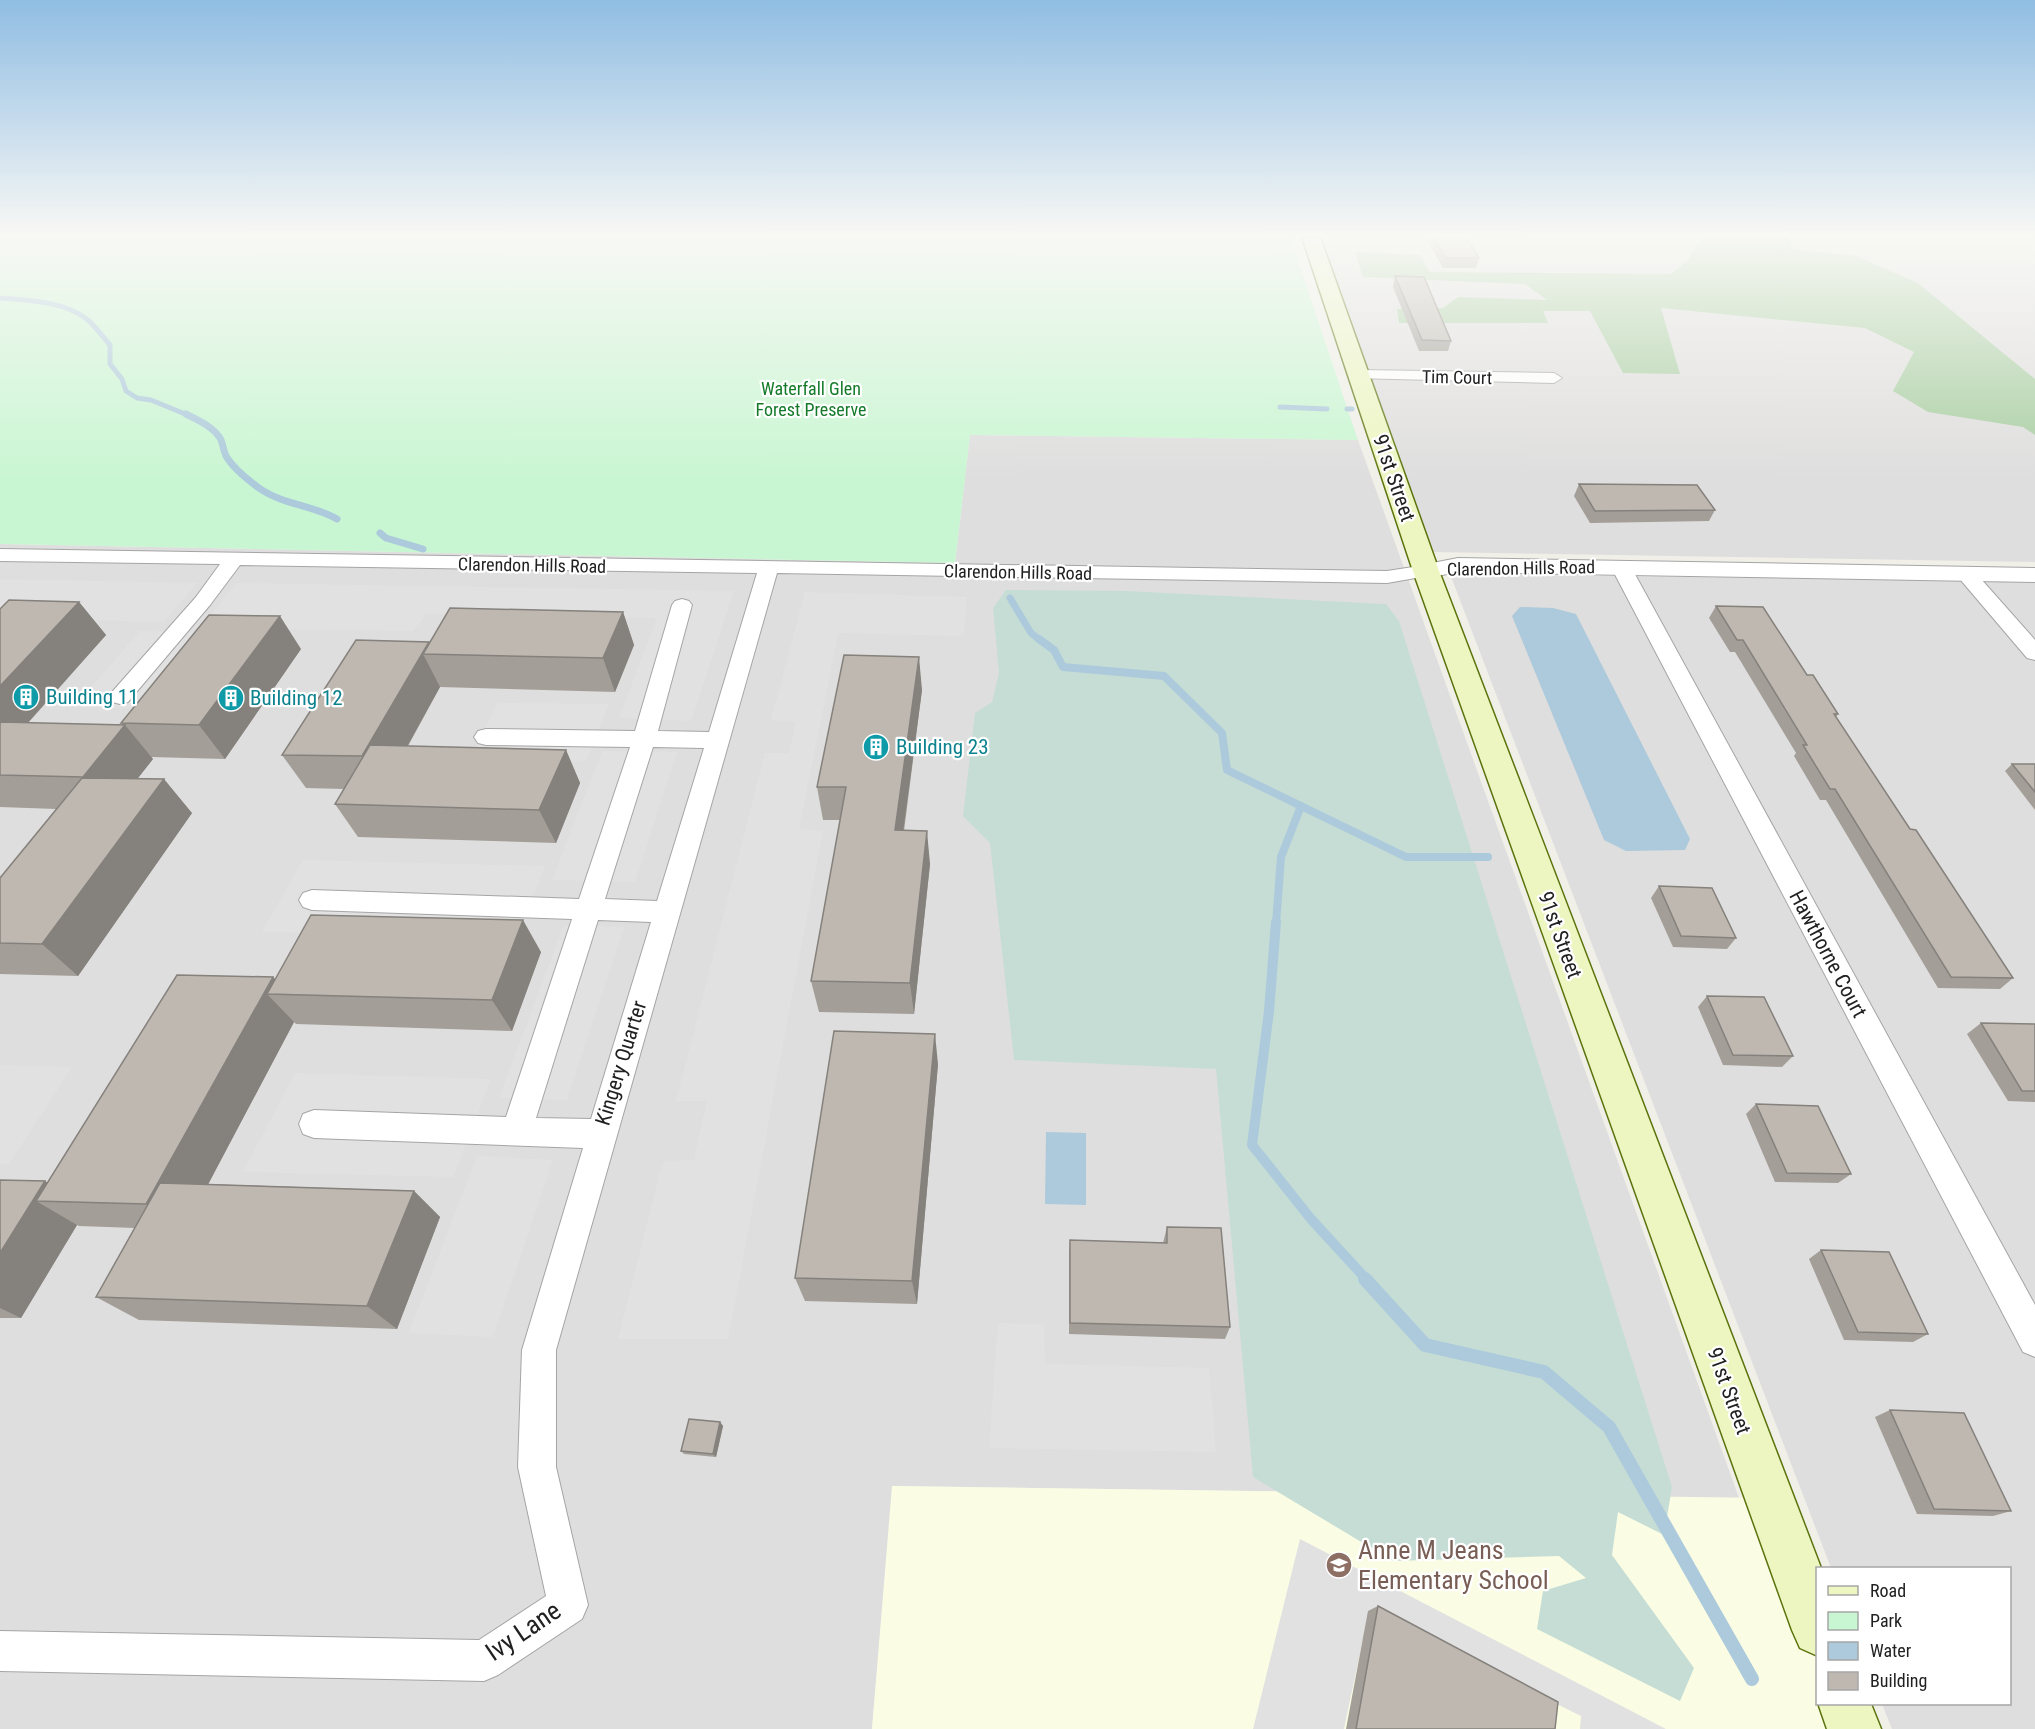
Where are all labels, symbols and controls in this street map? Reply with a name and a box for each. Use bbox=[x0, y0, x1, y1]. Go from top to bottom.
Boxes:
street label: Tim Court bbox=[1422, 366, 1492, 388]
park label: Waterfall Glen Forest Preserve bbox=[756, 378, 866, 420]
street label: 91st Street bbox=[1368, 431, 1420, 525]
street label: Clarendon Hills Road bbox=[458, 553, 606, 577]
street label: Clarendon Hills Road bbox=[1447, 556, 1595, 580]
street label: Clarendon Hills Road bbox=[944, 560, 1092, 584]
building icon: Building 11 bbox=[11, 682, 41, 712]
building icon: Building 12 bbox=[216, 683, 246, 713]
place label: Building 11 bbox=[46, 685, 139, 709]
place label: Building 12 bbox=[250, 686, 343, 710]
building icon: Building 23 bbox=[861, 732, 891, 762]
place label: Building 23 bbox=[896, 735, 989, 759]
street label: Hawthorne Court bbox=[1784, 886, 1872, 1022]
street label: 91st Street bbox=[1533, 888, 1587, 982]
street label: Kingery Quarter bbox=[591, 998, 651, 1128]
street label: 91st Street bbox=[1702, 1344, 1756, 1438]
place label: Anne M Jeans Elementary School bbox=[1358, 1535, 1549, 1595]
school or university icon: Anne M Jeans Elementary School bbox=[1324, 1550, 1354, 1580]
legend bbox=[1816, 1567, 2011, 1705]
text: Road bbox=[1870, 1580, 1906, 1601]
street label: Ivy Lane bbox=[480, 1595, 566, 1667]
text: Park bbox=[1870, 1610, 1902, 1631]
text: Water bbox=[1870, 1640, 1912, 1661]
text: Building bbox=[1870, 1670, 1927, 1691]

